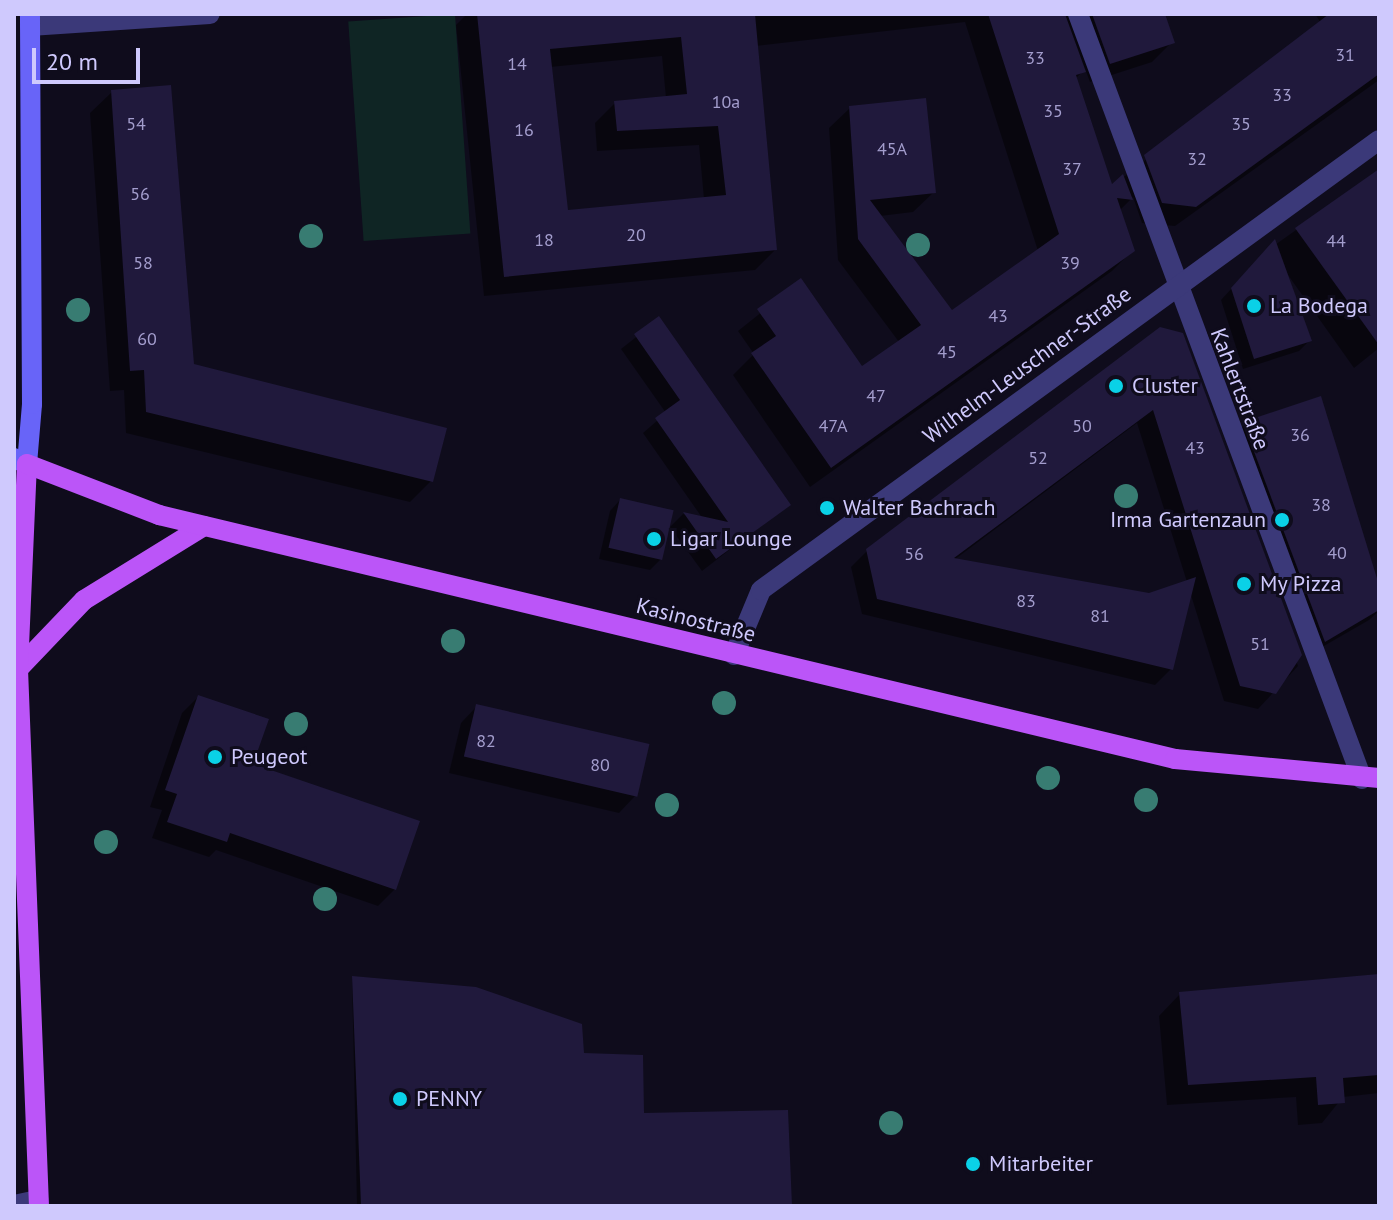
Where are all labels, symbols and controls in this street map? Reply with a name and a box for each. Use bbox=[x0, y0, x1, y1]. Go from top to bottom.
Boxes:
scale bar bbox=[36, 32, 144, 82]
house number: 31 bbox=[1335, 44, 1355, 66]
text: 20 m bbox=[46, 46, 98, 77]
house number: 33 bbox=[1025, 47, 1045, 69]
house number: 14 bbox=[507, 53, 527, 75]
house number: 33 bbox=[1272, 84, 1292, 106]
house number: 10a bbox=[712, 91, 740, 113]
house number: 35 bbox=[1043, 100, 1063, 122]
house number: 54 bbox=[126, 113, 146, 135]
house number: 35 bbox=[1231, 113, 1251, 135]
house number: 16 bbox=[514, 119, 534, 141]
house number: 45A bbox=[877, 138, 907, 160]
house number: 32 bbox=[1187, 148, 1207, 170]
house number: 37 bbox=[1062, 158, 1082, 180]
house number: 56 bbox=[130, 183, 150, 205]
house number: 20 bbox=[626, 224, 646, 246]
house number: 18 bbox=[534, 229, 554, 251]
house number: 44 bbox=[1326, 230, 1346, 252]
house number: 58 bbox=[133, 252, 153, 274]
house number: 39 bbox=[1060, 252, 1080, 274]
street label: Wilhelm-Leuschner-Straße bbox=[918, 281, 1136, 449]
place label: La Bodega bbox=[1270, 293, 1368, 319]
marker: La Bodega bbox=[1245, 297, 1263, 315]
house number: 43 bbox=[988, 305, 1008, 327]
street label: Kahlertstraße bbox=[1205, 324, 1275, 454]
house number: 60 bbox=[137, 328, 157, 350]
house number: 45 bbox=[937, 341, 957, 363]
place label: Cluster bbox=[1132, 373, 1198, 399]
marker: Cluster bbox=[1107, 377, 1125, 395]
house number: 47 bbox=[866, 385, 886, 407]
house number: 47A bbox=[818, 415, 848, 437]
house number: 50 bbox=[1072, 415, 1092, 437]
house number: 36 bbox=[1290, 424, 1310, 446]
house number: 43 bbox=[1185, 437, 1205, 459]
house number: 52 bbox=[1028, 447, 1048, 469]
house number: 38 bbox=[1311, 494, 1331, 516]
place label: Walter Bachrach bbox=[843, 495, 995, 521]
marker: Walter Bachrach bbox=[818, 499, 836, 517]
place label: Irma Gartenzaun bbox=[1110, 507, 1266, 533]
marker: Irma Gartenzaun bbox=[1273, 511, 1291, 529]
place label: Ligar Lounge bbox=[670, 526, 792, 552]
marker: Ligar Lounge bbox=[645, 530, 663, 548]
house number: 40 bbox=[1327, 542, 1347, 564]
house number: 56 bbox=[904, 543, 924, 565]
place label: My Pizza bbox=[1260, 571, 1342, 597]
marker: My Pizza bbox=[1235, 575, 1253, 593]
house number: 83 bbox=[1016, 590, 1036, 612]
street label: Kasinostraße bbox=[634, 592, 758, 648]
house number: 81 bbox=[1090, 605, 1110, 627]
house number: 51 bbox=[1250, 633, 1270, 655]
house number: 82 bbox=[476, 730, 496, 752]
place label: Peugeot bbox=[231, 744, 308, 770]
marker: Peugeot bbox=[206, 748, 224, 766]
house number: 80 bbox=[590, 754, 610, 776]
place label: PENNY bbox=[416, 1086, 482, 1112]
marker: PENNY bbox=[391, 1090, 409, 1108]
place label: Mitarbeiter bbox=[989, 1151, 1093, 1177]
marker: Mitarbeiter bbox=[964, 1155, 982, 1173]

